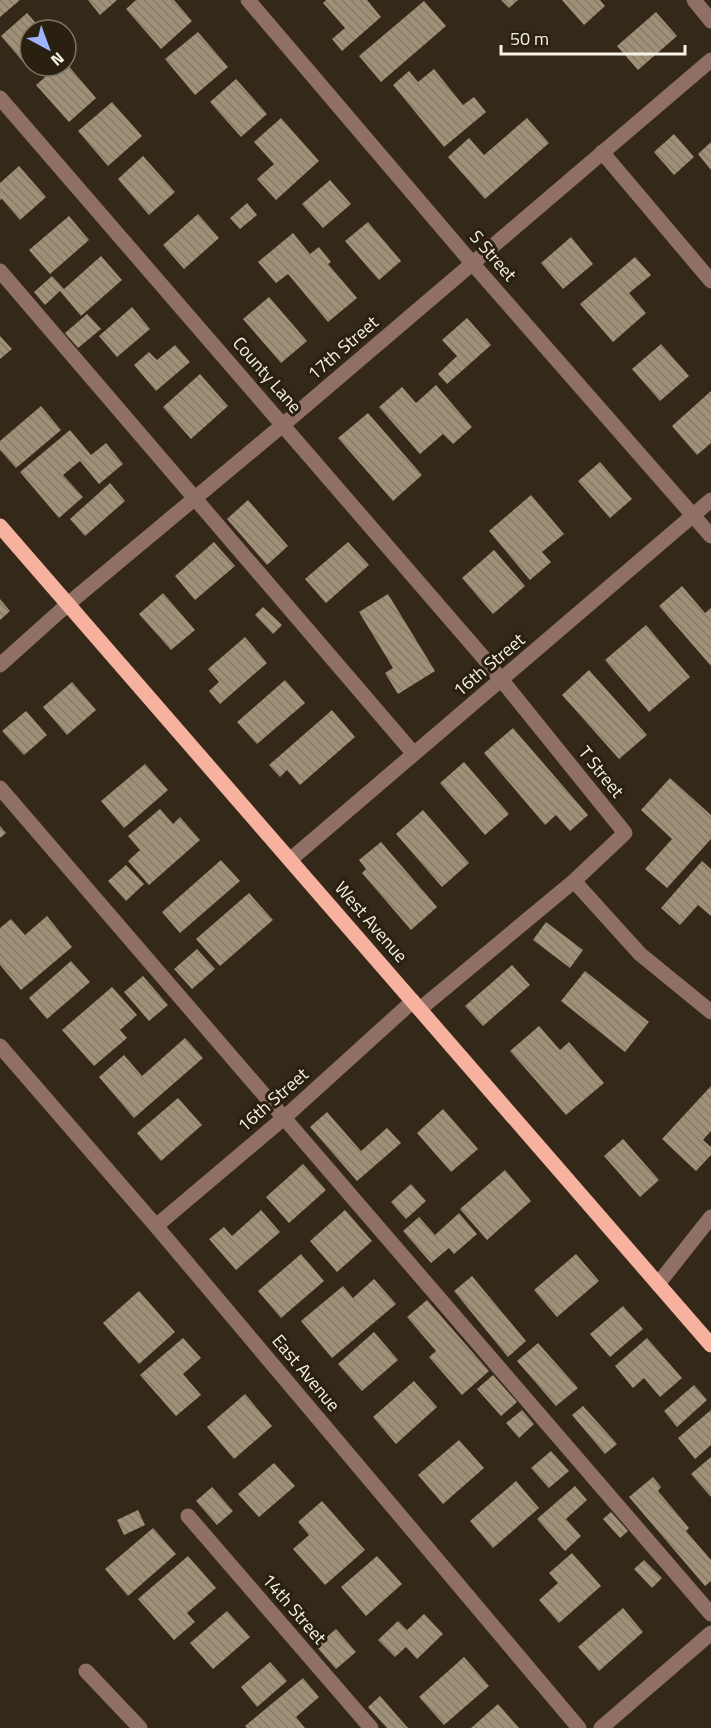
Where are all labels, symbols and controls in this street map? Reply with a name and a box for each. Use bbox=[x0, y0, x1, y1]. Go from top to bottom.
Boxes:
north arrow bbox=[18, 18, 78, 78]
scale bar bbox=[501, 18, 686, 56]
text: 50 m bbox=[510, 25, 549, 52]
text: N bbox=[46, 47, 70, 72]
street label: S Street bbox=[463, 224, 524, 288]
street label: 17th Street bbox=[301, 309, 385, 386]
street label: County Lane bbox=[226, 330, 308, 419]
street label: 16th Street bbox=[447, 626, 531, 703]
street label: T Street bbox=[572, 740, 631, 804]
street label: West Avenue bbox=[329, 875, 414, 968]
street label: 16th Street bbox=[231, 1061, 315, 1138]
street label: East Avenue bbox=[266, 1328, 347, 1417]
street label: 14th Street bbox=[256, 1567, 333, 1651]

